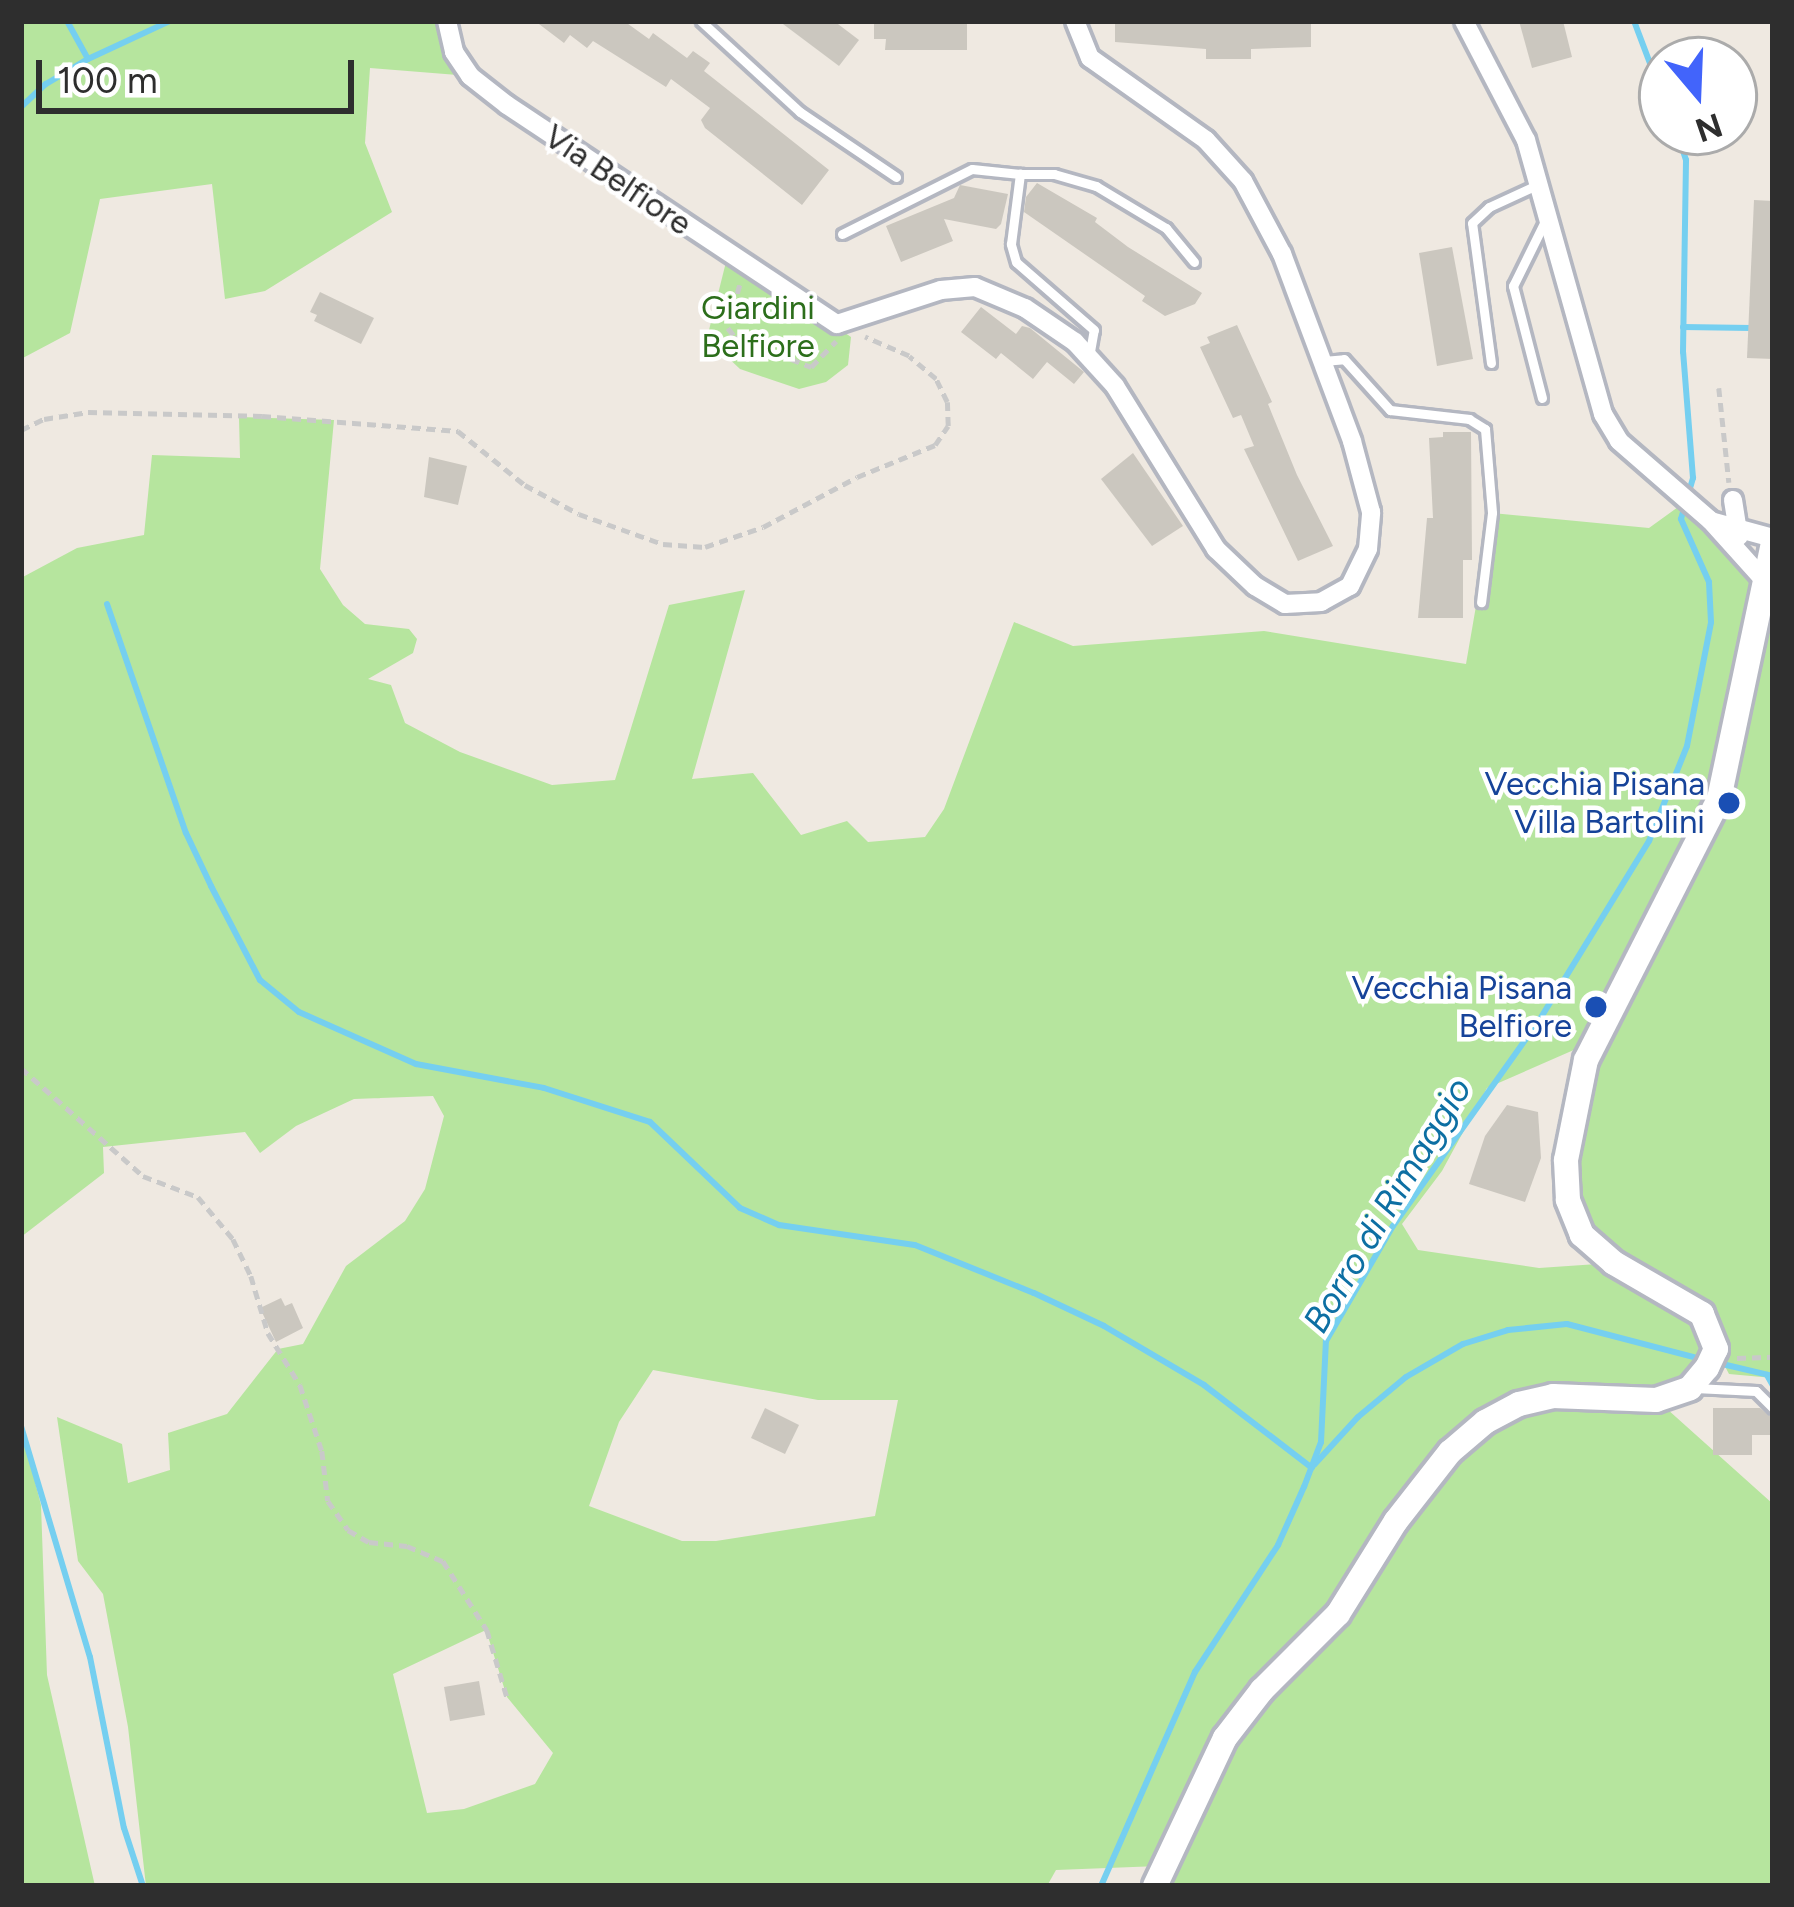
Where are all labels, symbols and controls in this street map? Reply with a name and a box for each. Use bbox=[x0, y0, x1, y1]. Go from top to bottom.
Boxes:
scale bar bbox=[42, 36, 360, 110]
north arrow bbox=[1638, 36, 1758, 156]
text: 100 m bbox=[57, 59, 158, 102]
text: N bbox=[1691, 105, 1727, 150]
street label: Via Belfiore bbox=[537, 116, 699, 244]
park label: Giardini Belfiore bbox=[701, 288, 815, 366]
place label: Vecchia Pisana Villa Bartolini bbox=[1484, 764, 1705, 842]
marker: Vecchia Pisana Villa Bartolini bbox=[1716, 790, 1742, 816]
place label: Vecchia Pisana Belfiore bbox=[1351, 968, 1572, 1046]
marker: Vecchia Pisana Belfiore bbox=[1583, 994, 1609, 1020]
water label: Borro di Rimaggio bbox=[1294, 1070, 1480, 1340]

